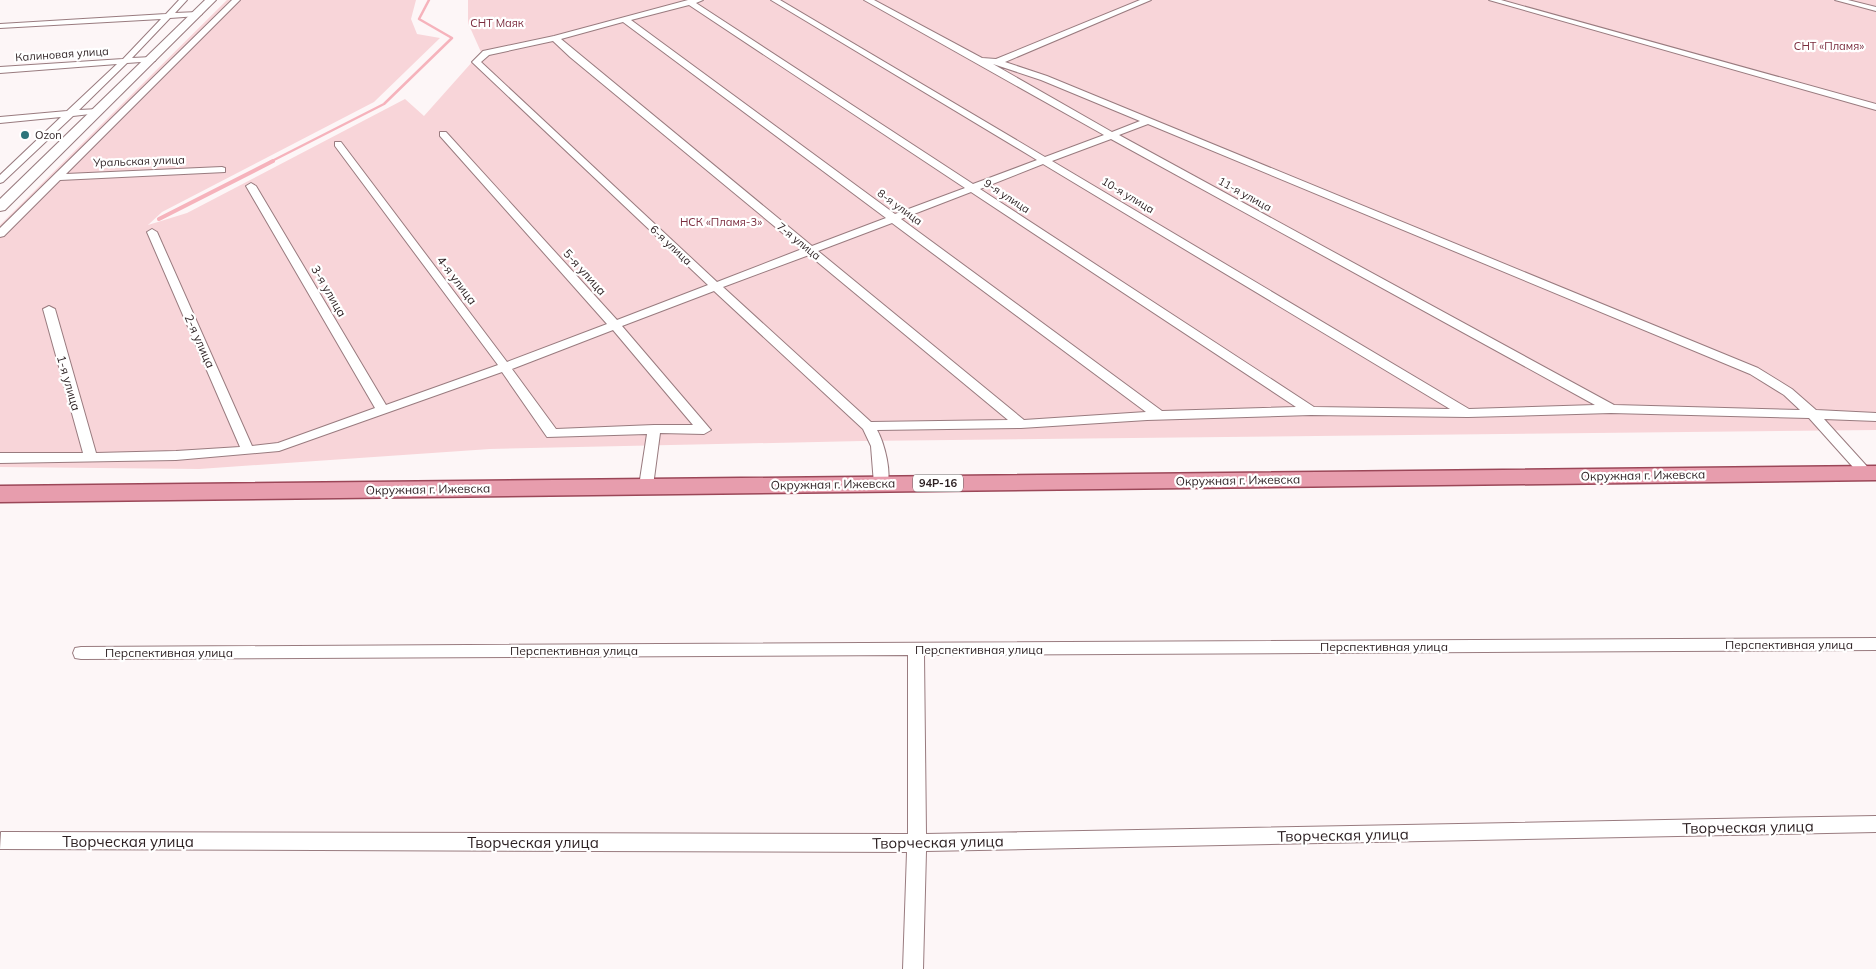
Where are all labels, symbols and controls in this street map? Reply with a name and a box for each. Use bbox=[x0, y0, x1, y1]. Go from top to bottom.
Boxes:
park label: СНТ Маяк bbox=[470, 16, 524, 30]
park label: СНТ «Пламя» bbox=[1794, 39, 1864, 53]
street label: Калиновая улица bbox=[15, 44, 109, 64]
place label: Ozon bbox=[35, 128, 62, 142]
marker: Ozon bbox=[19, 129, 31, 141]
street label: Уральская улица bbox=[92, 152, 185, 170]
street label: 10-я улица bbox=[1099, 174, 1157, 216]
street label: 11-я улица bbox=[1216, 174, 1274, 214]
street label: 9-я улица bbox=[981, 176, 1033, 216]
street label: 8-я улица bbox=[875, 186, 925, 228]
park label: НСК «Пламя-3» bbox=[680, 215, 762, 229]
street label: 7-я улица bbox=[774, 219, 824, 263]
street label: 6-я улица bbox=[647, 222, 695, 268]
street label: 5-я улица bbox=[560, 246, 610, 298]
street label: 4-я улица bbox=[434, 253, 480, 307]
street label: 3-я улица bbox=[308, 263, 350, 319]
street label: 2-я улица bbox=[182, 312, 218, 370]
street label: 1-я улица bbox=[54, 354, 84, 412]
street label: Окружная г. Ижевска bbox=[1581, 466, 1705, 484]
street label: Окружная г. Ижевска bbox=[1176, 471, 1300, 489]
road number: 94Р-16 bbox=[913, 474, 963, 492]
street label: Окружная г. Ижевска bbox=[771, 475, 895, 493]
street label: Окружная г. Ижевска bbox=[366, 480, 490, 498]
street label: Перспективная улица bbox=[1725, 637, 1853, 652]
street label: Перспективная улица bbox=[1320, 639, 1448, 654]
street label: Перспективная улица bbox=[915, 642, 1043, 657]
street label: Перспективная улица bbox=[510, 643, 638, 658]
street label: Перспективная улица bbox=[105, 645, 233, 660]
street label: Творческая улица bbox=[1682, 816, 1814, 838]
street label: Творческая улица bbox=[1277, 824, 1409, 846]
street label: Творческая улица bbox=[872, 831, 1004, 853]
street label: Творческая улица bbox=[62, 832, 194, 851]
street label: Творческая улица bbox=[467, 833, 599, 852]

